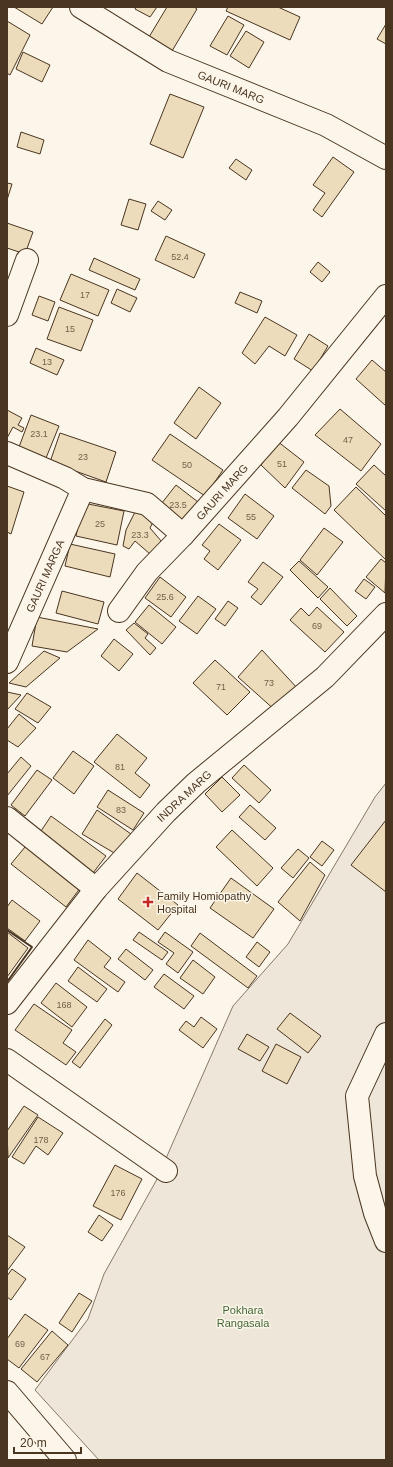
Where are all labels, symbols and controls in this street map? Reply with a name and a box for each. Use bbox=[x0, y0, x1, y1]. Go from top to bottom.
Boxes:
street label: GAURI MARG bbox=[196, 68, 266, 106]
house number: 52.4 bbox=[171, 252, 189, 262]
house number: 17 bbox=[80, 290, 90, 300]
house number: 15 bbox=[65, 324, 75, 334]
house number: 13 bbox=[42, 357, 52, 367]
house number: 23.1 bbox=[30, 429, 48, 439]
house number: 47 bbox=[343, 435, 353, 445]
house number: 23 bbox=[78, 452, 88, 462]
house number: 51 bbox=[277, 459, 287, 469]
house number: 50 bbox=[182, 460, 192, 470]
street label: GAURI MARG bbox=[194, 462, 250, 522]
house number: 23.5 bbox=[169, 500, 187, 510]
house number: 55 bbox=[246, 512, 256, 522]
house number: 25 bbox=[95, 519, 105, 529]
house number: 23.3 bbox=[131, 530, 149, 540]
street label: GAURI MARGA bbox=[24, 537, 67, 614]
house number: 25.6 bbox=[156, 592, 174, 602]
house number: 69 bbox=[312, 621, 322, 631]
house number: 73 bbox=[264, 678, 274, 688]
house number: 71 bbox=[216, 682, 226, 692]
house number: 81 bbox=[115, 762, 125, 772]
street label: INDRA MARG bbox=[154, 768, 214, 824]
house number: 83 bbox=[116, 805, 126, 815]
place label: Family Homiopathy Hospital bbox=[157, 890, 252, 915]
marker: Family Homiopathy Hospital bbox=[142, 896, 154, 908]
house number: 168 bbox=[56, 1000, 72, 1010]
house number: 178 bbox=[33, 1135, 49, 1145]
house number: 176 bbox=[110, 1188, 126, 1198]
park label: Pokhara Rangasala bbox=[217, 1304, 270, 1329]
house number: 69 bbox=[15, 1339, 25, 1349]
house number: 67 bbox=[40, 1352, 50, 1362]
scale bar bbox=[14, 1429, 81, 1455]
text: 20 m bbox=[20, 1436, 47, 1450]

